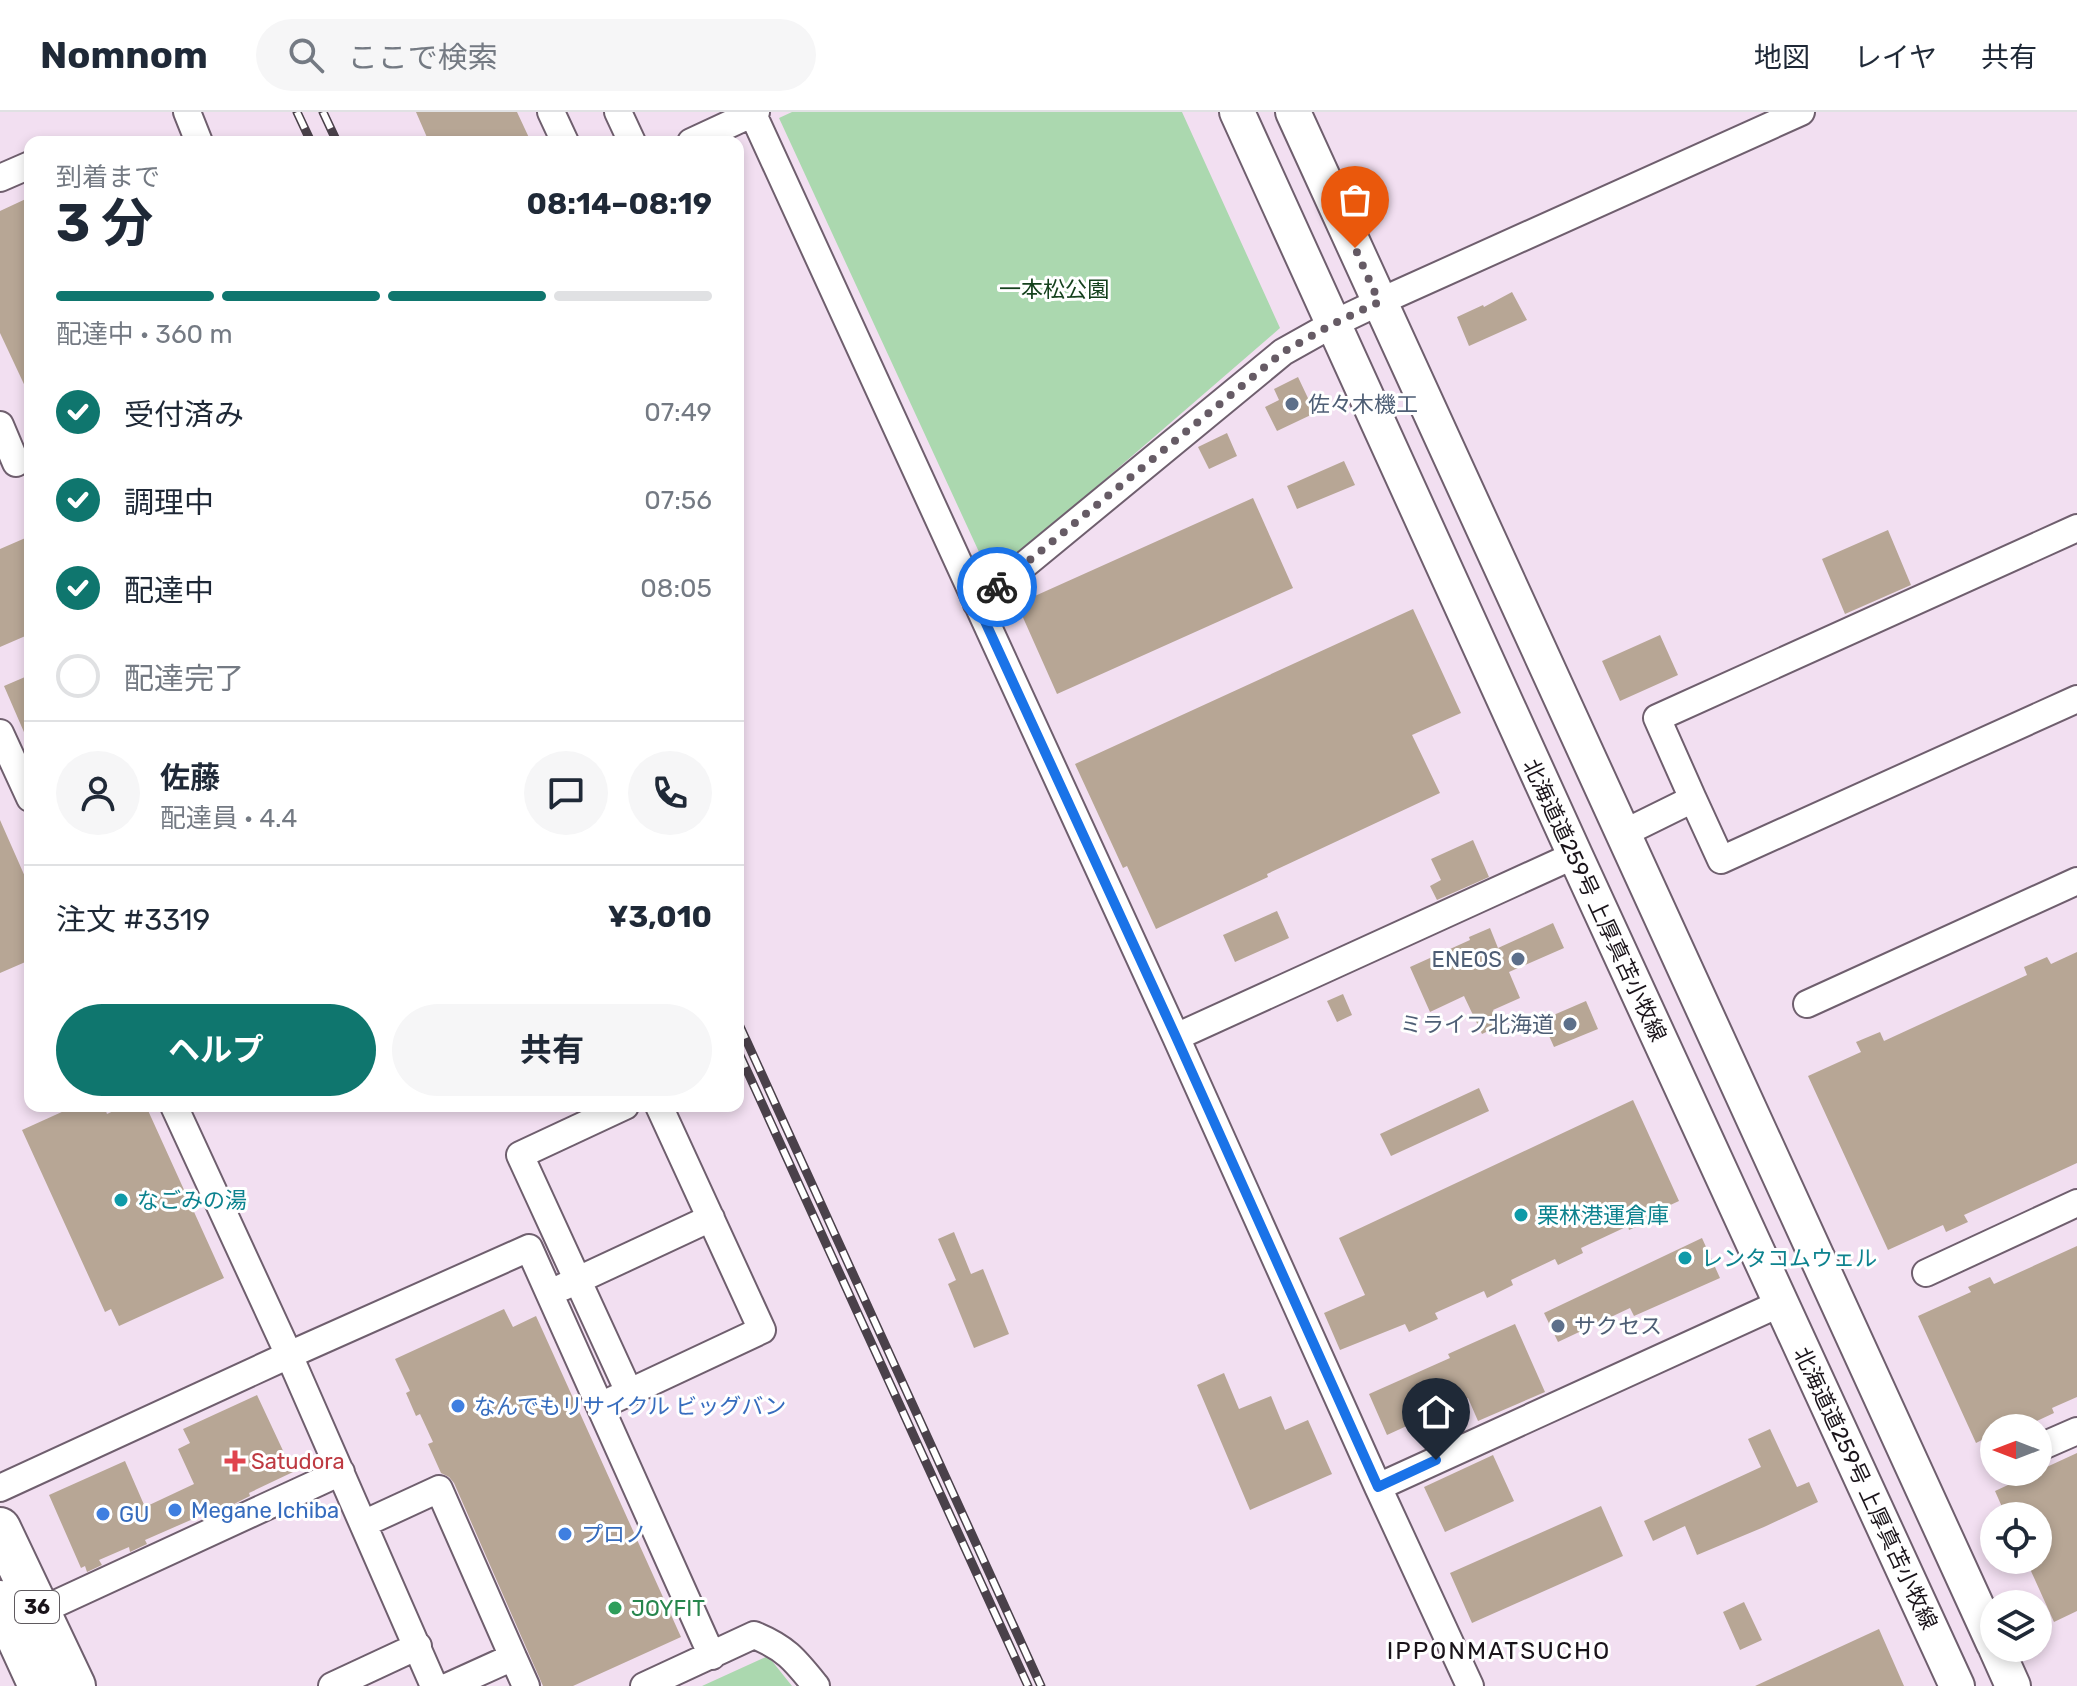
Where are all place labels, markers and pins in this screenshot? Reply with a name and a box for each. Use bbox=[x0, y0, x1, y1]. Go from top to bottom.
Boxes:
pin bbox=[1321, 166, 1389, 248]
place label: 佐々木機工 bbox=[1308, 391, 1418, 418]
marker: 佐々木機工 bbox=[1283, 395, 1301, 413]
place label: ENEOS bbox=[1432, 946, 1502, 973]
marker: ENEOS bbox=[1509, 950, 1527, 968]
place label: ミライフ北海道 bbox=[1400, 1011, 1554, 1038]
marker: ミライフ北海道 bbox=[1561, 1015, 1579, 1033]
place label: なごみの湯 bbox=[137, 1187, 247, 1214]
marker: なごみの湯 bbox=[112, 1191, 130, 1209]
place label: 栗林港運倉庫 bbox=[1537, 1202, 1669, 1229]
marker: 栗林港運倉庫 bbox=[1512, 1206, 1530, 1224]
place label: レンタコムウェル bbox=[1701, 1245, 1877, 1272]
marker: レンタコムウェル bbox=[1676, 1249, 1694, 1267]
place label: サクセス bbox=[1574, 1313, 1662, 1340]
marker: サクセス bbox=[1549, 1317, 1567, 1335]
pin bbox=[1402, 1378, 1470, 1460]
place label: なんでもリサイクル ビッグバン bbox=[474, 1393, 786, 1420]
marker: なんでもリサイクル ビッグバン bbox=[449, 1397, 467, 1415]
place label: Satudora bbox=[251, 1448, 345, 1475]
marker: Satudora bbox=[226, 1452, 244, 1470]
place label: Megane Ichiba bbox=[191, 1497, 339, 1524]
place label: GU bbox=[119, 1501, 149, 1528]
marker: Megane Ichiba bbox=[166, 1501, 184, 1519]
marker: GU bbox=[94, 1505, 112, 1523]
place label: プロノ bbox=[581, 1521, 647, 1548]
marker: プロノ bbox=[556, 1525, 574, 1543]
place label: JOYFIT bbox=[631, 1595, 705, 1622]
marker: JOYFIT bbox=[606, 1599, 624, 1617]

